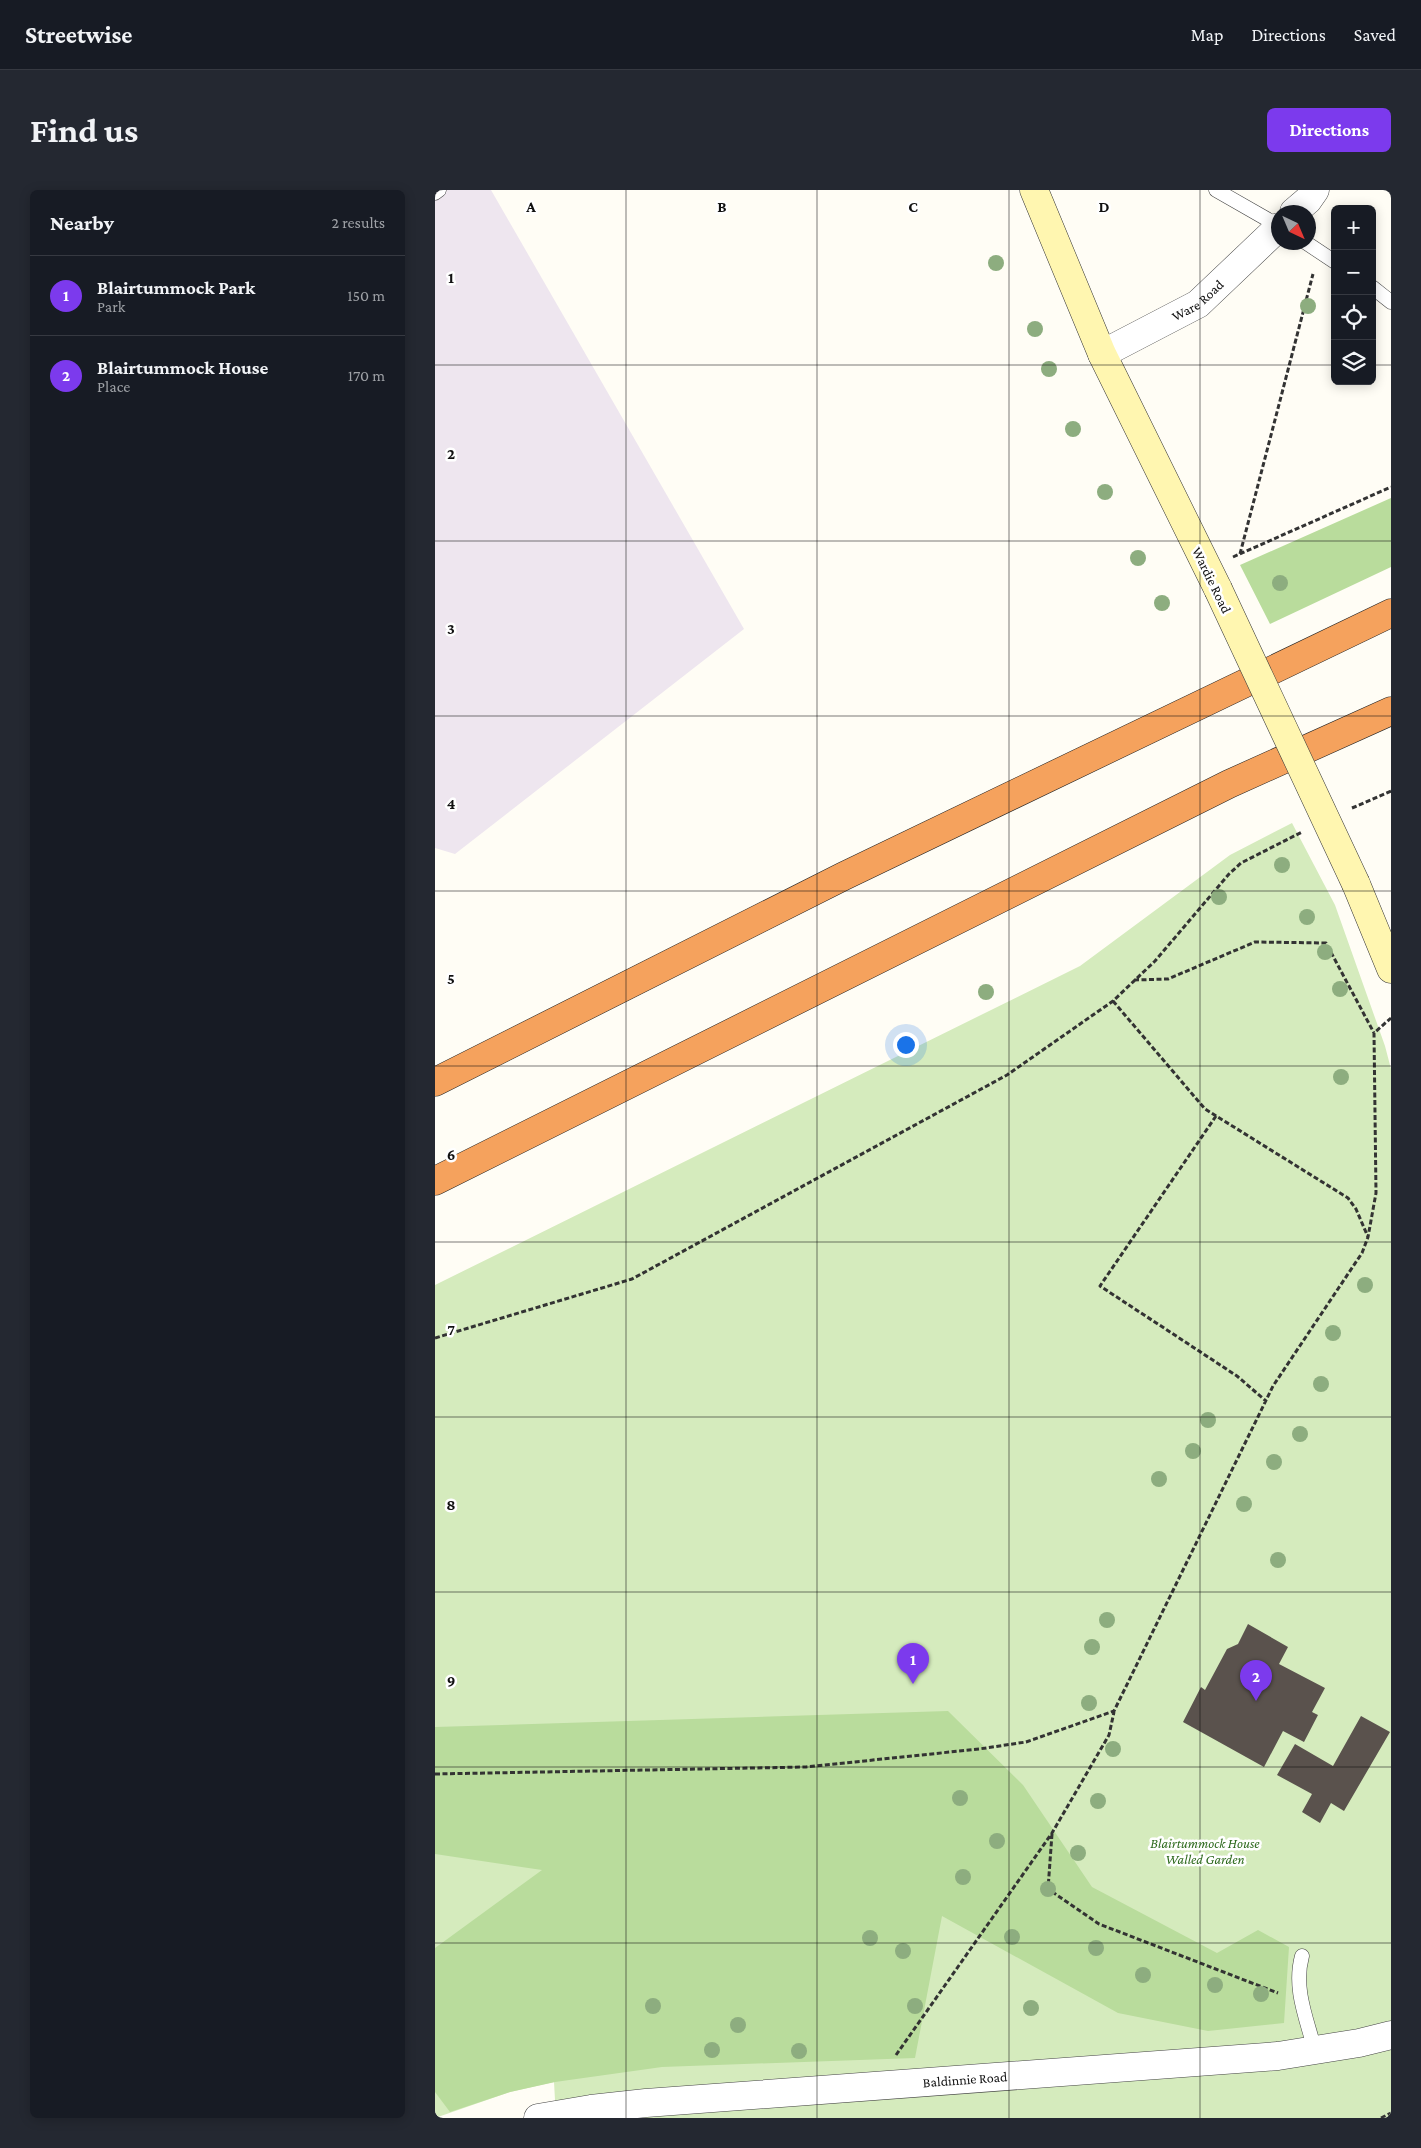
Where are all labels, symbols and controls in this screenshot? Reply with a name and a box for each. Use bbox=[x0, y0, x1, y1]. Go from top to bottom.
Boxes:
text: Streetwise bbox=[25, 21, 132, 48]
text: Map bbox=[1191, 25, 1223, 45]
text: Directions bbox=[1251, 25, 1326, 45]
text: Saved bbox=[1354, 25, 1396, 45]
button: Directions bbox=[1267, 108, 1391, 152]
text: Find us bbox=[30, 111, 138, 150]
text: A bbox=[525, 198, 536, 215]
text: B bbox=[717, 198, 727, 215]
text: C bbox=[908, 198, 918, 215]
text: D bbox=[1098, 198, 1110, 215]
north arrow bbox=[1271, 205, 1316, 250]
map controls bbox=[1331, 205, 1376, 385]
button: + bbox=[1331, 205, 1376, 250]
text: Nearby bbox=[50, 211, 114, 235]
text: 2 results bbox=[332, 214, 385, 231]
button: − bbox=[1331, 250, 1376, 295]
text: 1 bbox=[448, 269, 454, 286]
street label: Ware Road bbox=[1169, 276, 1227, 324]
text: Blairtummock Park bbox=[97, 277, 255, 298]
text: 1 bbox=[63, 287, 69, 304]
text: 150 m bbox=[347, 287, 385, 304]
button: locate bbox=[1331, 295, 1376, 340]
text: Park bbox=[97, 298, 125, 315]
button: layers bbox=[1331, 340, 1376, 385]
text: Blairtummock House bbox=[97, 357, 268, 378]
text: 2 bbox=[62, 367, 70, 384]
text: 170 m bbox=[348, 367, 385, 384]
text: Place bbox=[97, 378, 130, 395]
text: 2 bbox=[447, 445, 455, 462]
street label: Wardie Road bbox=[1189, 544, 1235, 616]
text: 3 bbox=[447, 620, 455, 637]
text: 4 bbox=[447, 795, 456, 812]
text: 5 bbox=[447, 970, 455, 987]
your location bbox=[893, 1032, 919, 1058]
text: 6 bbox=[447, 1146, 455, 1163]
text: 7 bbox=[447, 1321, 455, 1338]
text: 8 bbox=[446, 1496, 456, 1513]
pin: 1 bbox=[897, 1643, 929, 1684]
pin: 2 bbox=[1240, 1660, 1272, 1701]
text: 9 bbox=[447, 1672, 455, 1689]
park label: Blairtummock House Walled Garden bbox=[1150, 1835, 1260, 1867]
street label: Baldinnie Road bbox=[922, 2068, 1009, 2090]

